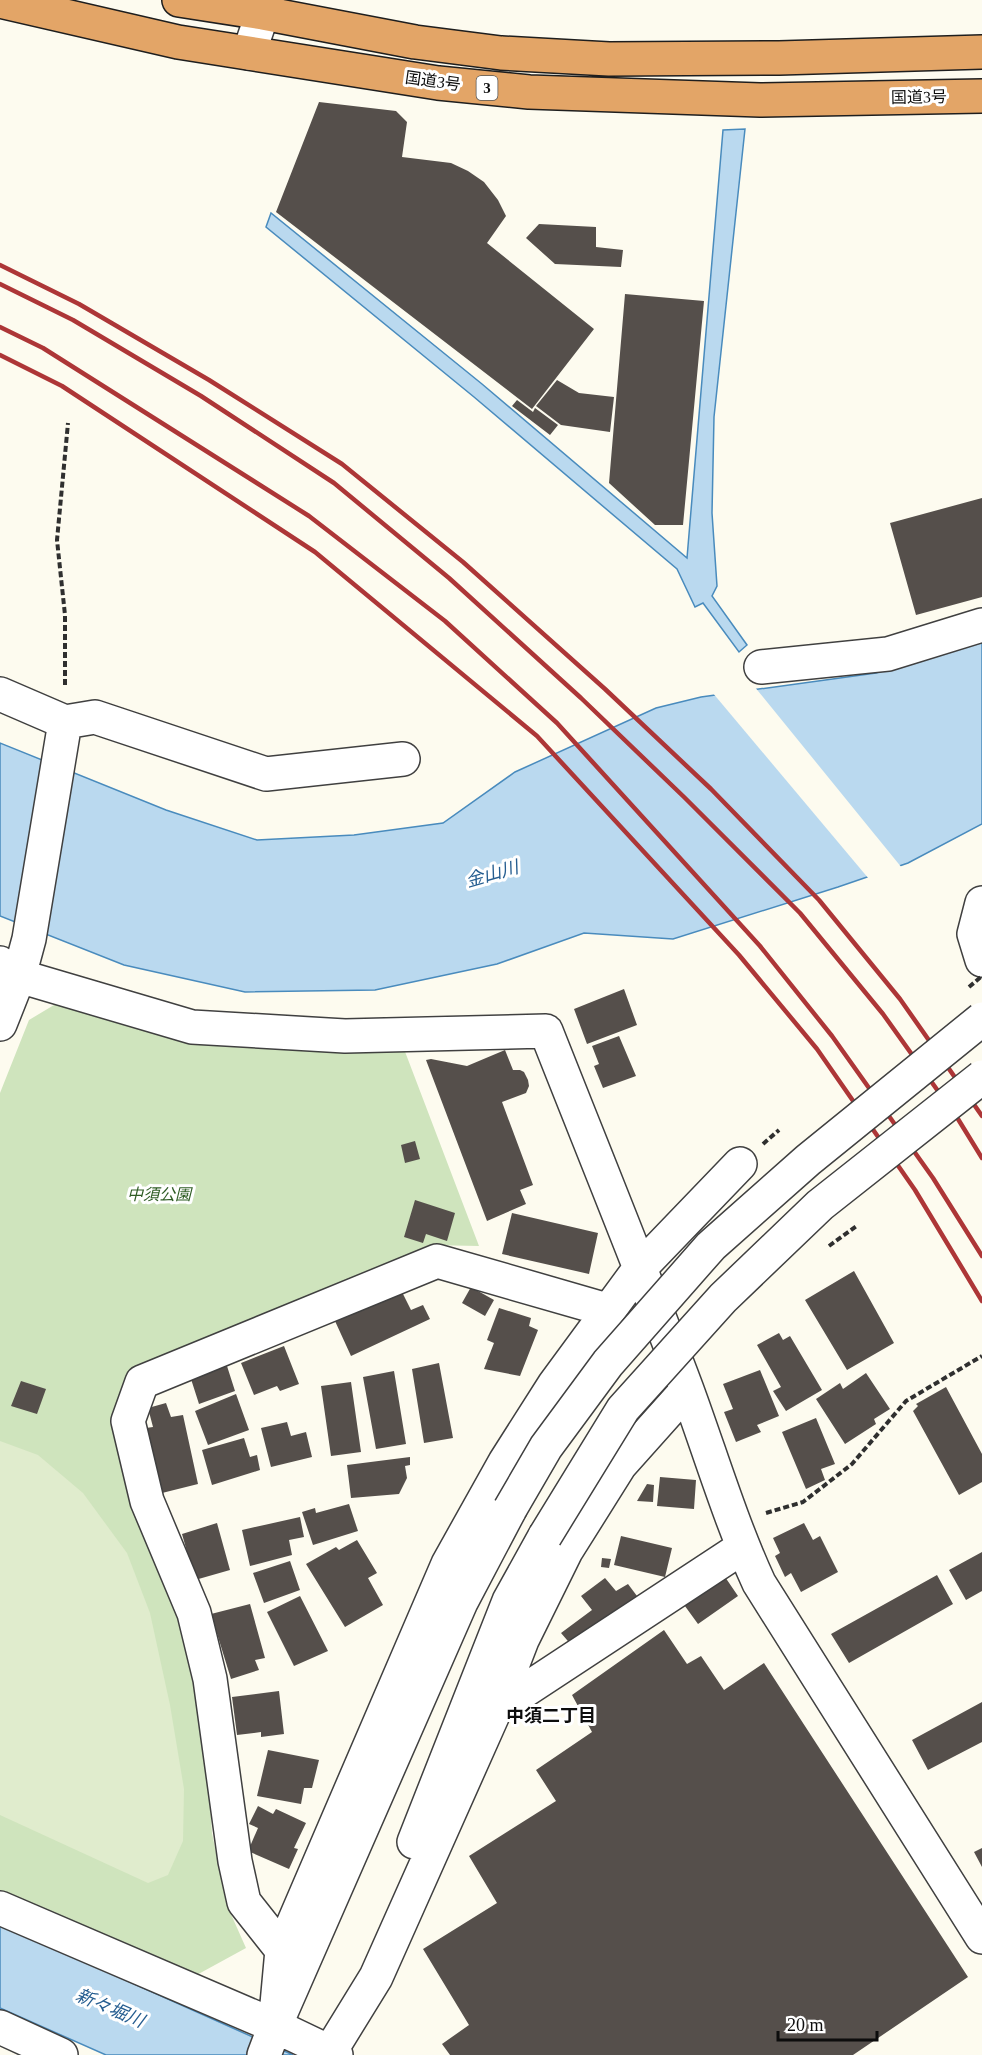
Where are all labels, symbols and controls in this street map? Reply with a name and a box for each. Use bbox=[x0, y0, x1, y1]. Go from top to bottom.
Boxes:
street label: 国道3号 bbox=[404, 69, 462, 93]
road number: 3 bbox=[476, 76, 498, 100]
street label: 国道3号 bbox=[891, 88, 947, 106]
water label: 金山川 bbox=[463, 856, 523, 891]
park label: 中須公園 bbox=[127, 1186, 193, 1203]
district label: 中須二丁目 bbox=[506, 1706, 596, 1726]
water label: 新々堀川 bbox=[73, 1985, 149, 2032]
scale bar bbox=[778, 2004, 877, 2042]
text: 20 m bbox=[787, 2015, 824, 2035]

